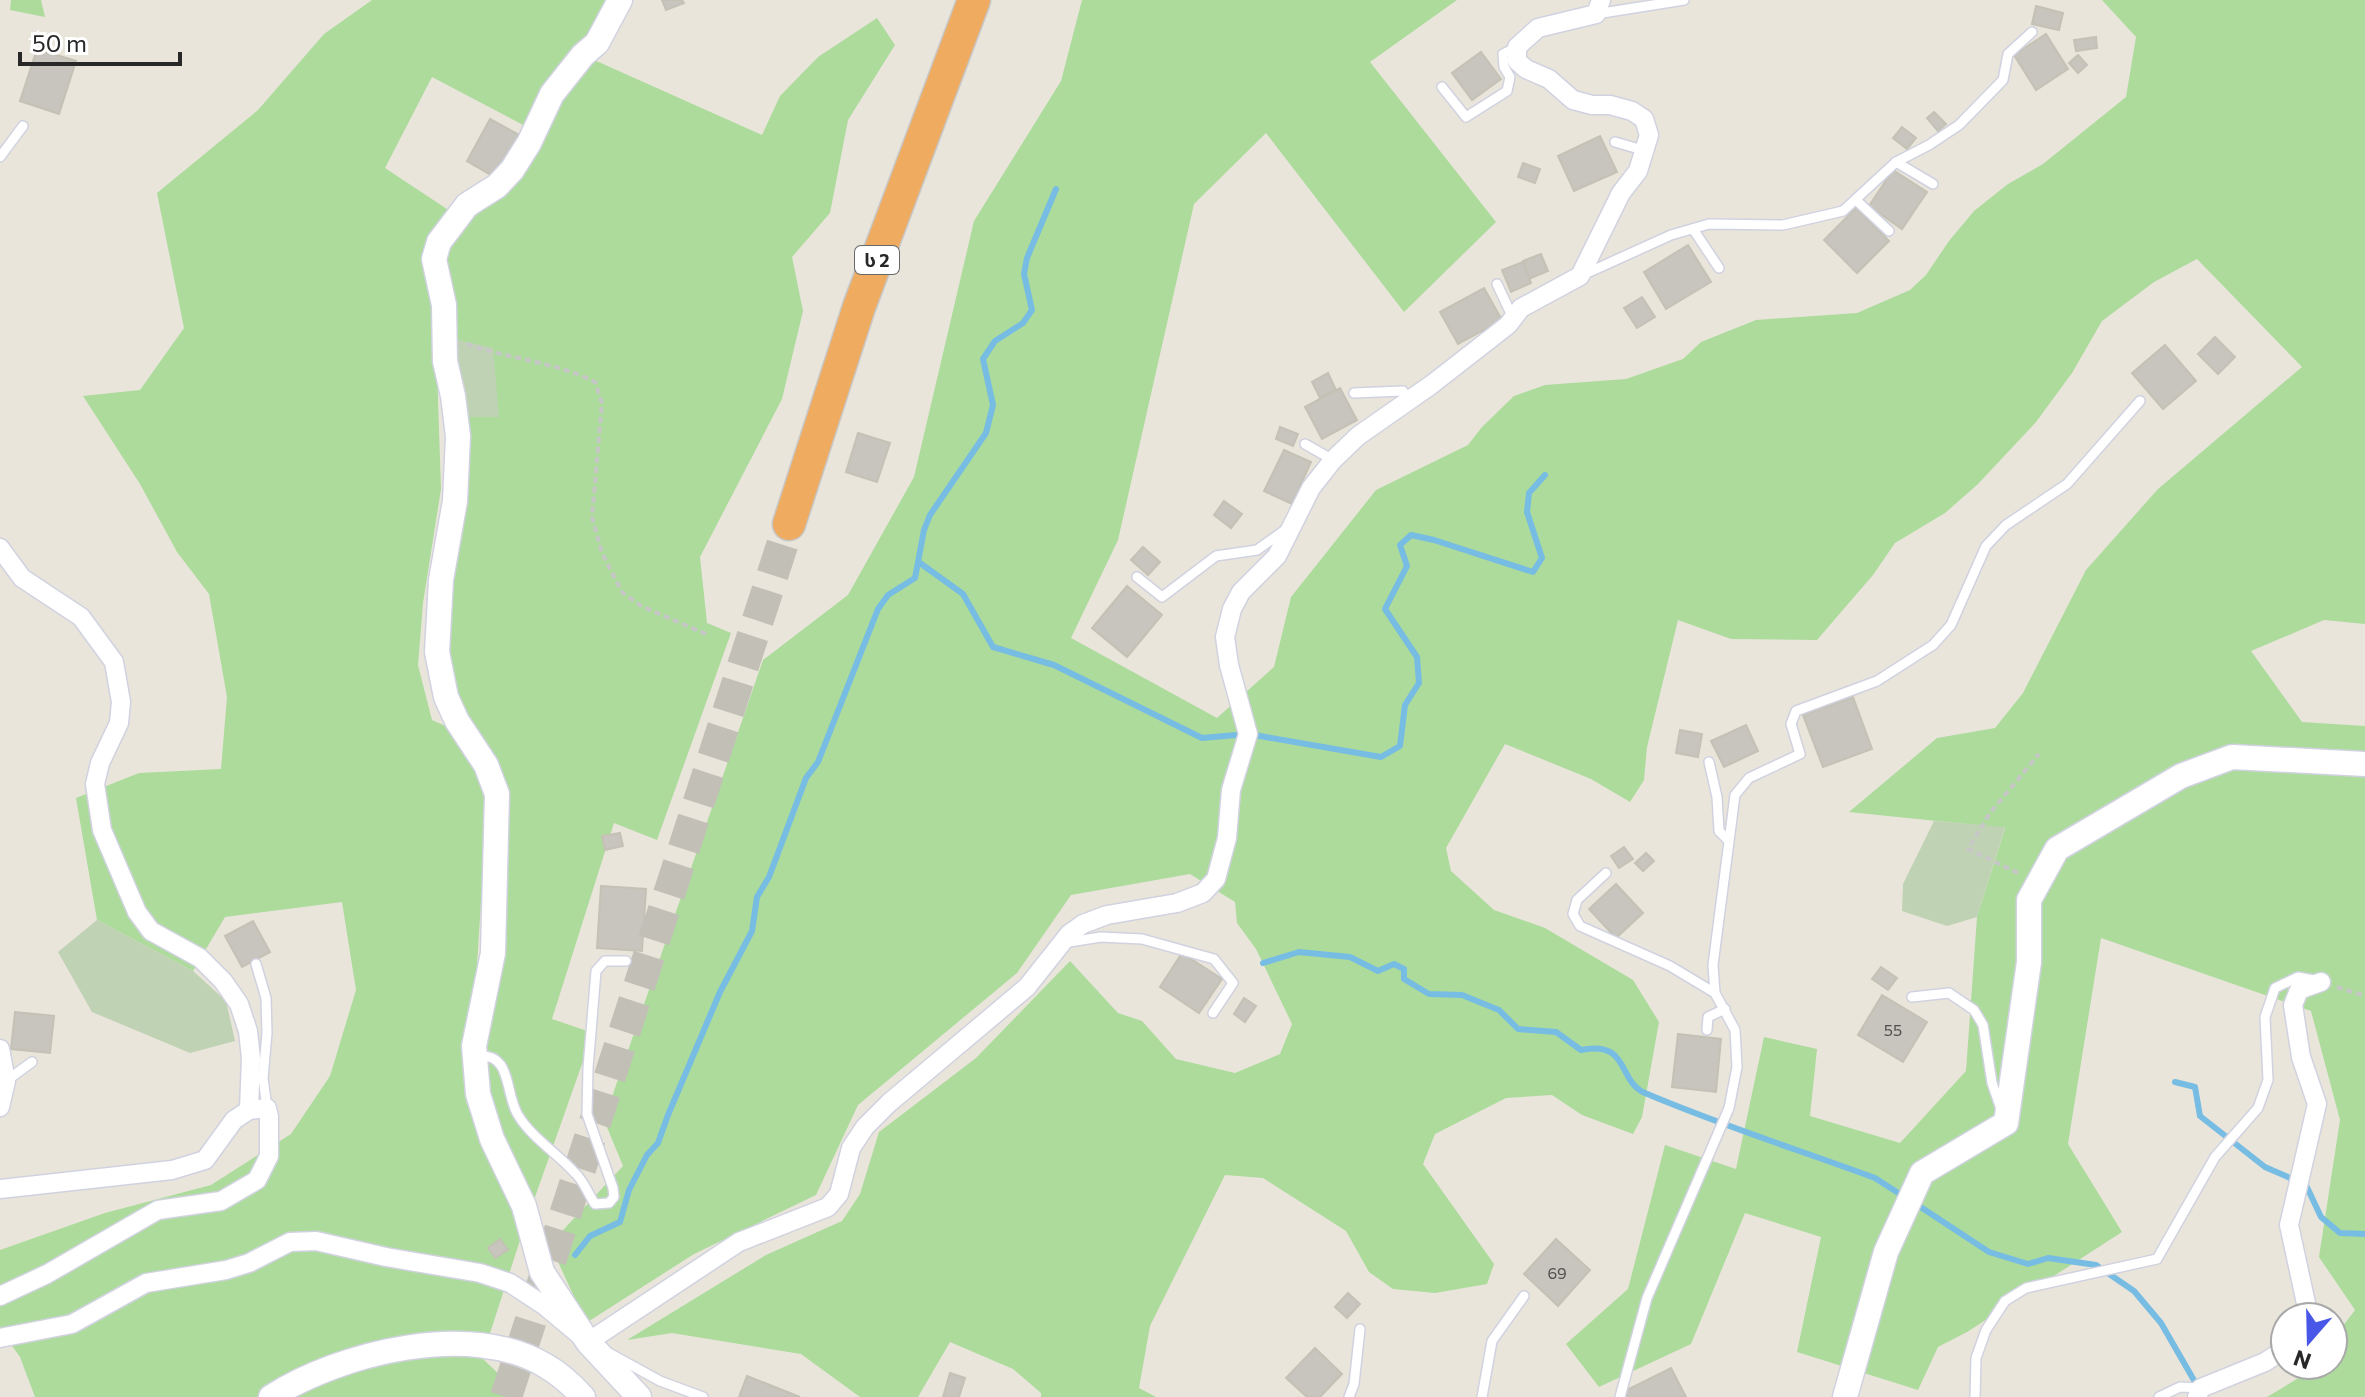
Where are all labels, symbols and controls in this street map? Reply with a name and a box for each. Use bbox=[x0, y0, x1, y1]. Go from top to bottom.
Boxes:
scale bar bbox=[20, 16, 180, 66]
text: 50 m bbox=[32, 28, 87, 57]
road number: ს 2 bbox=[855, 246, 899, 274]
house number: 55 bbox=[1884, 1020, 1902, 1039]
house number: 69 bbox=[1547, 1263, 1567, 1282]
north arrow bbox=[2269, 1301, 2349, 1381]
text: N bbox=[2290, 1345, 2314, 1376]

